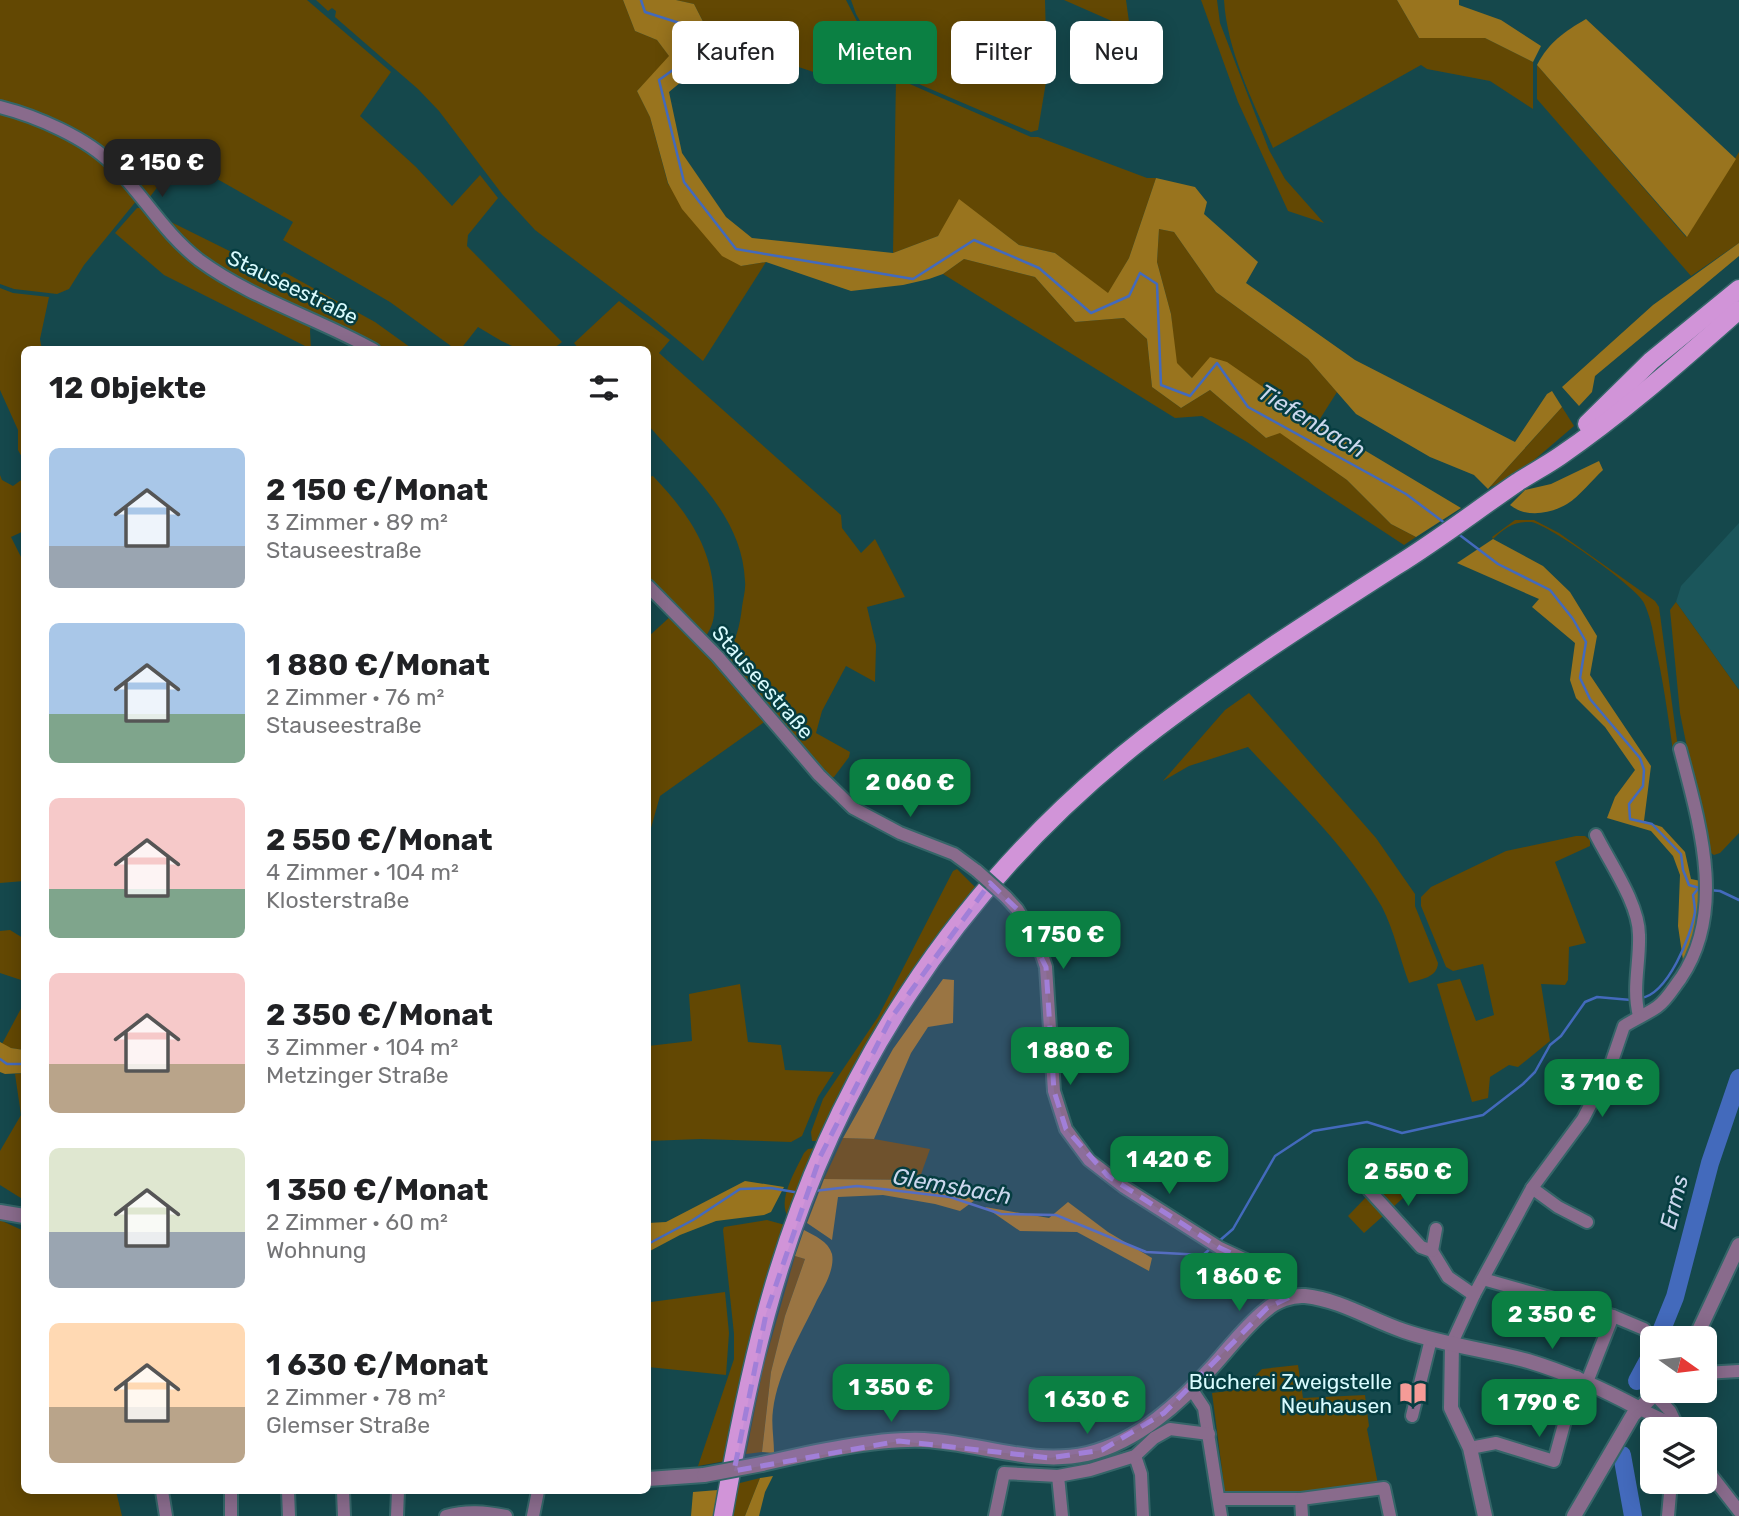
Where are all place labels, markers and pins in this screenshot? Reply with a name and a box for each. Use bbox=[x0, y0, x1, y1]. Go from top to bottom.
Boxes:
pin: 2 150 € bbox=[97, 140, 227, 199]
pin: 2 060 € bbox=[845, 760, 975, 819]
pin: 1 750 € bbox=[998, 912, 1128, 971]
pin: 1 880 € bbox=[1005, 1028, 1135, 1087]
pin: 3 710 € bbox=[1537, 1060, 1667, 1119]
pin: 1 420 € bbox=[1104, 1136, 1234, 1196]
pin: 2 550 € bbox=[1343, 1148, 1473, 1208]
pin: 1 860 € bbox=[1174, 1254, 1304, 1313]
pin: 2 350 € bbox=[1487, 1292, 1617, 1351]
pin: 1 350 € bbox=[826, 1364, 956, 1424]
place label: Bücherei Zweigstelle Neuhausen bbox=[1189, 1369, 1392, 1418]
pin: 1 630 € bbox=[1022, 1376, 1152, 1436]
library icon: Bücherei Zweigstelle Neuhausen bbox=[1398, 1378, 1428, 1408]
pin: 1 790 € bbox=[1474, 1380, 1604, 1439]

